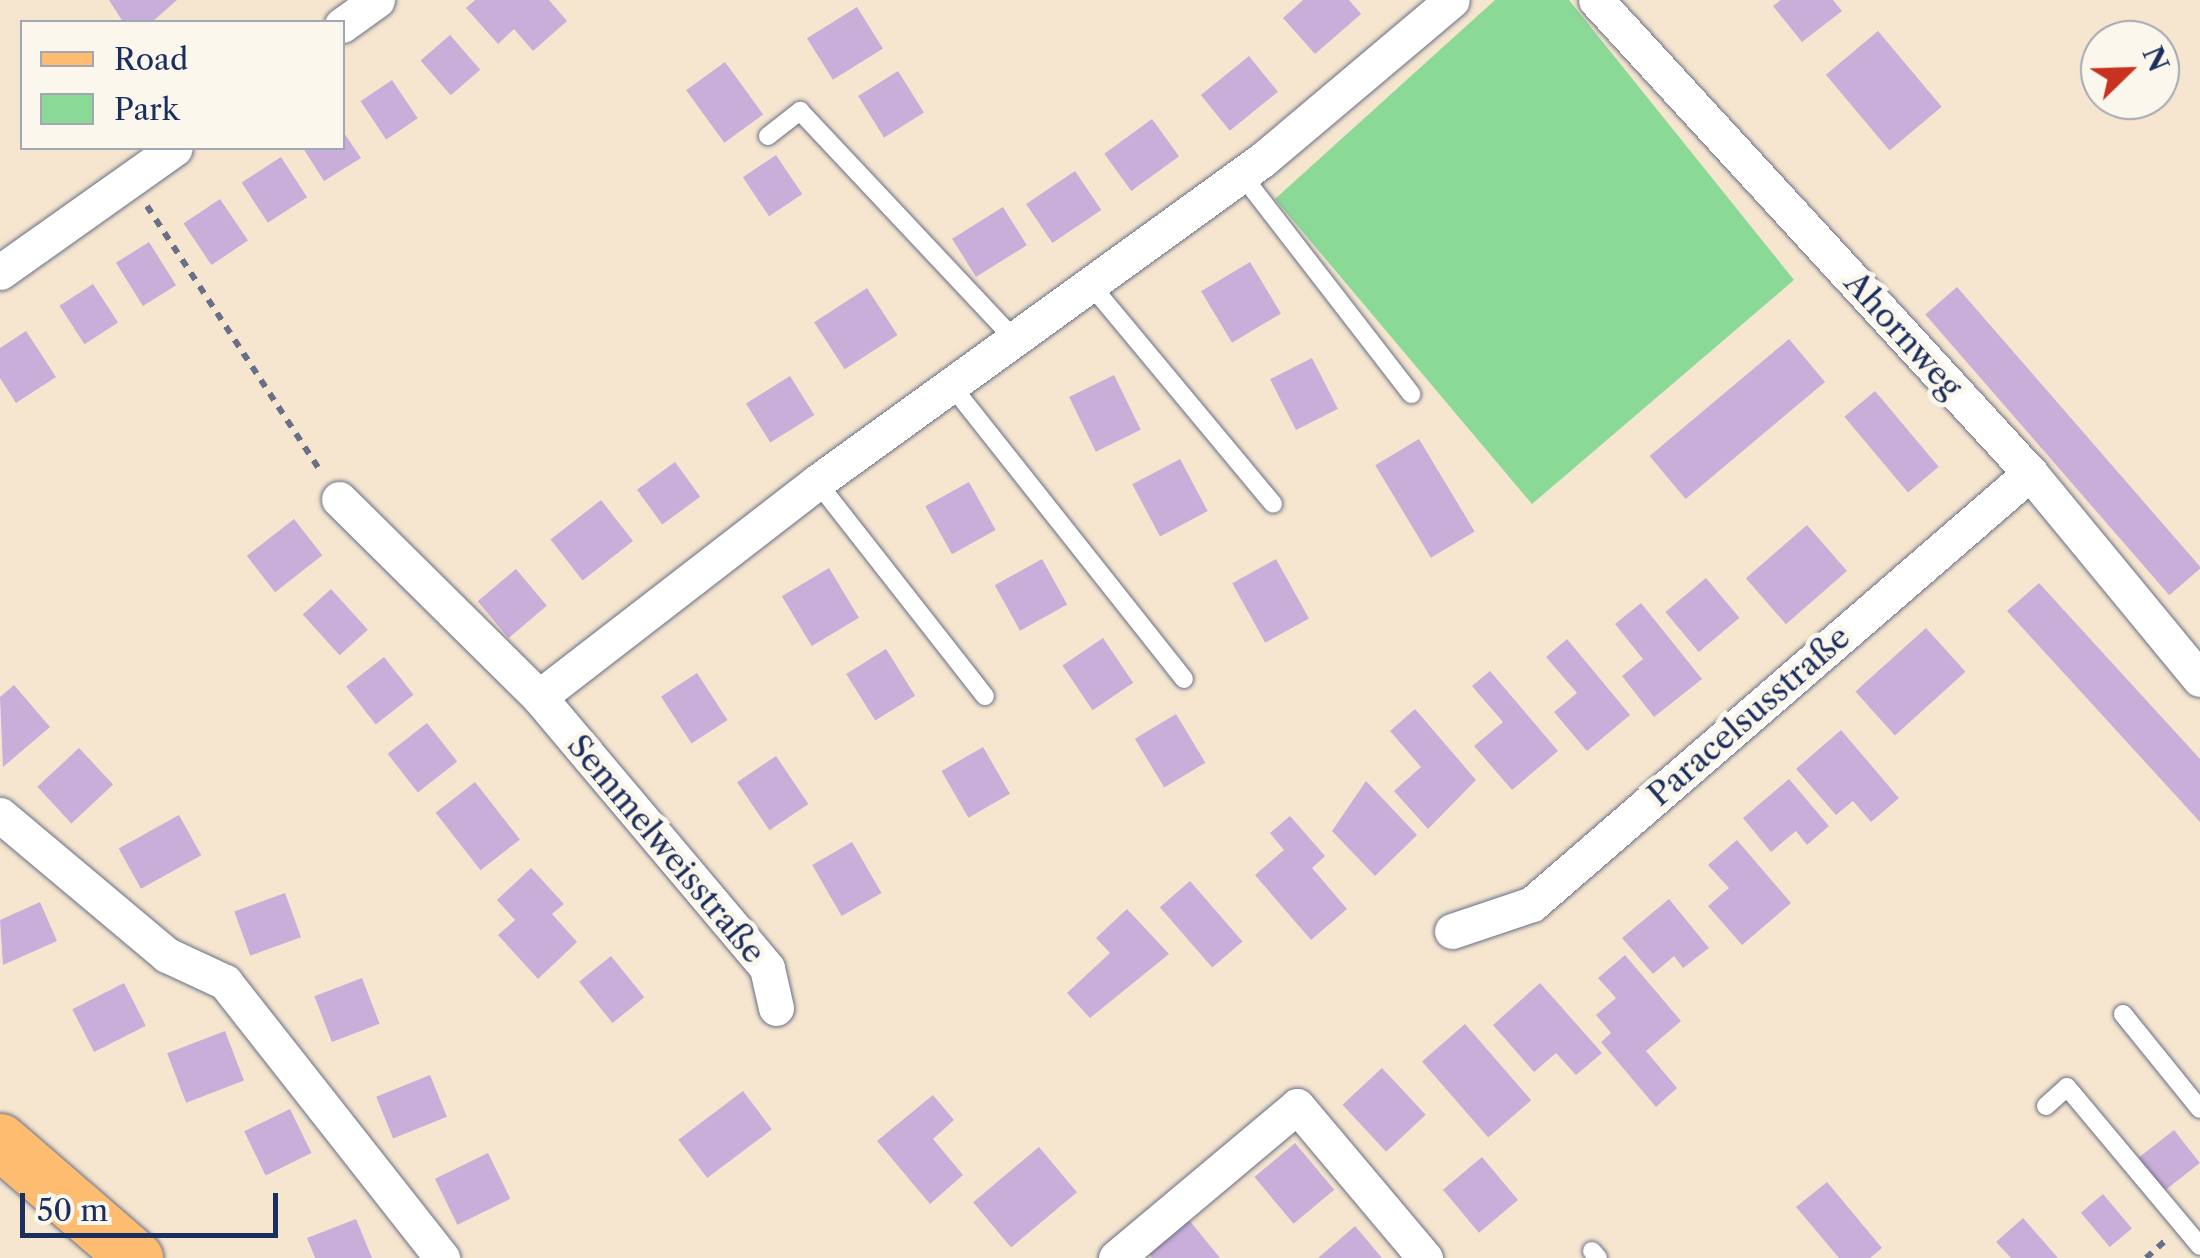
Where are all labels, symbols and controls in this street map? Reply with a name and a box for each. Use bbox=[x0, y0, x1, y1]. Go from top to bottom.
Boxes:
legend bbox=[20, 20, 345, 150]
north arrow bbox=[2080, 20, 2180, 120]
text: Road bbox=[114, 41, 188, 78]
text: N bbox=[2135, 41, 2176, 77]
text: Park bbox=[114, 91, 179, 128]
street label: Ahornweg bbox=[1836, 264, 1970, 406]
street label: Paracelsusstraße bbox=[1640, 618, 1858, 814]
street label: Semmelweisstraße bbox=[559, 727, 773, 971]
scale bar bbox=[25, 1173, 282, 1235]
text: 50 m bbox=[37, 1192, 108, 1229]

